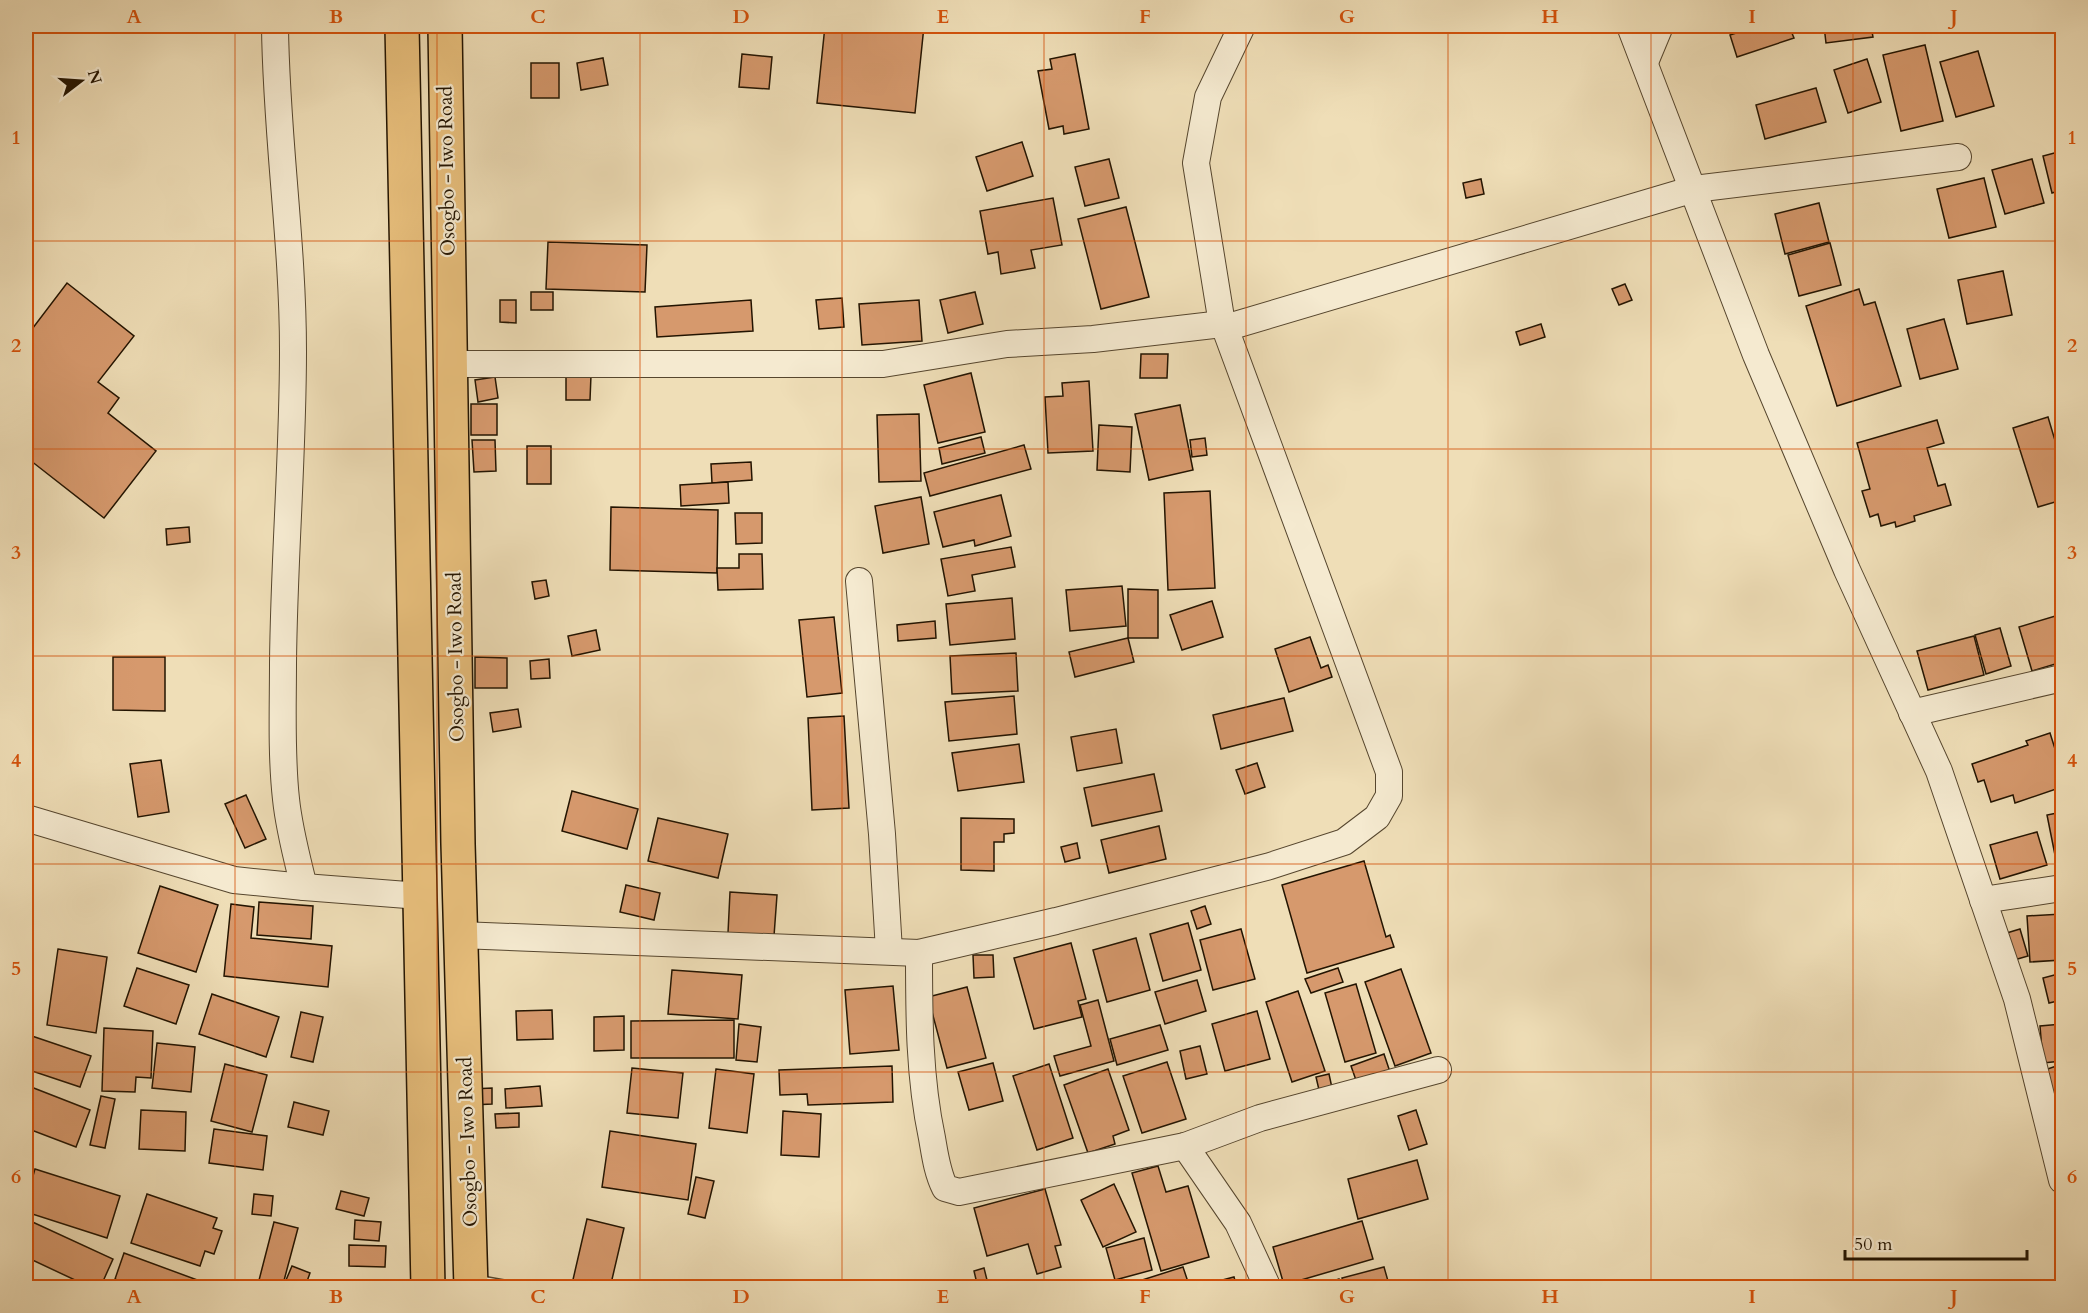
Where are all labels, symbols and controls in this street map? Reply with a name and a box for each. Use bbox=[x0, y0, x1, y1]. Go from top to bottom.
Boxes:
text: A bbox=[126, 3, 142, 30]
text: B bbox=[329, 3, 343, 30]
text: C bbox=[530, 3, 546, 30]
text: D bbox=[732, 3, 750, 30]
text: E bbox=[937, 3, 949, 30]
text: F bbox=[1139, 3, 1151, 30]
text: G bbox=[1339, 3, 1355, 30]
text: H bbox=[1541, 3, 1559, 30]
text: I bbox=[1748, 3, 1756, 30]
text: J bbox=[1947, 3, 1958, 30]
north arrow bbox=[51, 51, 111, 111]
text: N bbox=[82, 67, 107, 87]
street label: Osogbo - Iwo Road bbox=[432, 85, 461, 256]
text: 1 bbox=[11, 124, 21, 151]
text: 1 bbox=[2067, 124, 2077, 151]
text: 2 bbox=[11, 332, 21, 359]
text: 2 bbox=[2067, 332, 2077, 359]
text: 3 bbox=[11, 539, 21, 566]
text: 3 bbox=[2067, 539, 2077, 566]
street label: Osogbo - Iwo Road bbox=[441, 571, 470, 742]
text: 4 bbox=[11, 747, 21, 774]
text: 4 bbox=[2067, 747, 2077, 774]
text: 5 bbox=[11, 955, 21, 982]
text: 5 bbox=[2067, 955, 2077, 982]
street label: Osogbo - Iwo Road bbox=[451, 1056, 484, 1228]
text: 6 bbox=[11, 1163, 21, 1190]
text: 6 bbox=[2067, 1163, 2077, 1190]
scale bar bbox=[1845, 1223, 2026, 1261]
text: 50 m bbox=[1854, 1232, 1893, 1257]
text: A bbox=[126, 1283, 142, 1310]
text: B bbox=[329, 1283, 343, 1310]
text: C bbox=[530, 1283, 546, 1310]
text: D bbox=[732, 1283, 750, 1310]
text: E bbox=[937, 1283, 949, 1310]
text: F bbox=[1139, 1283, 1151, 1310]
text: G bbox=[1339, 1283, 1355, 1310]
text: H bbox=[1541, 1283, 1559, 1310]
text: I bbox=[1748, 1283, 1756, 1310]
text: J bbox=[1947, 1283, 1958, 1310]

